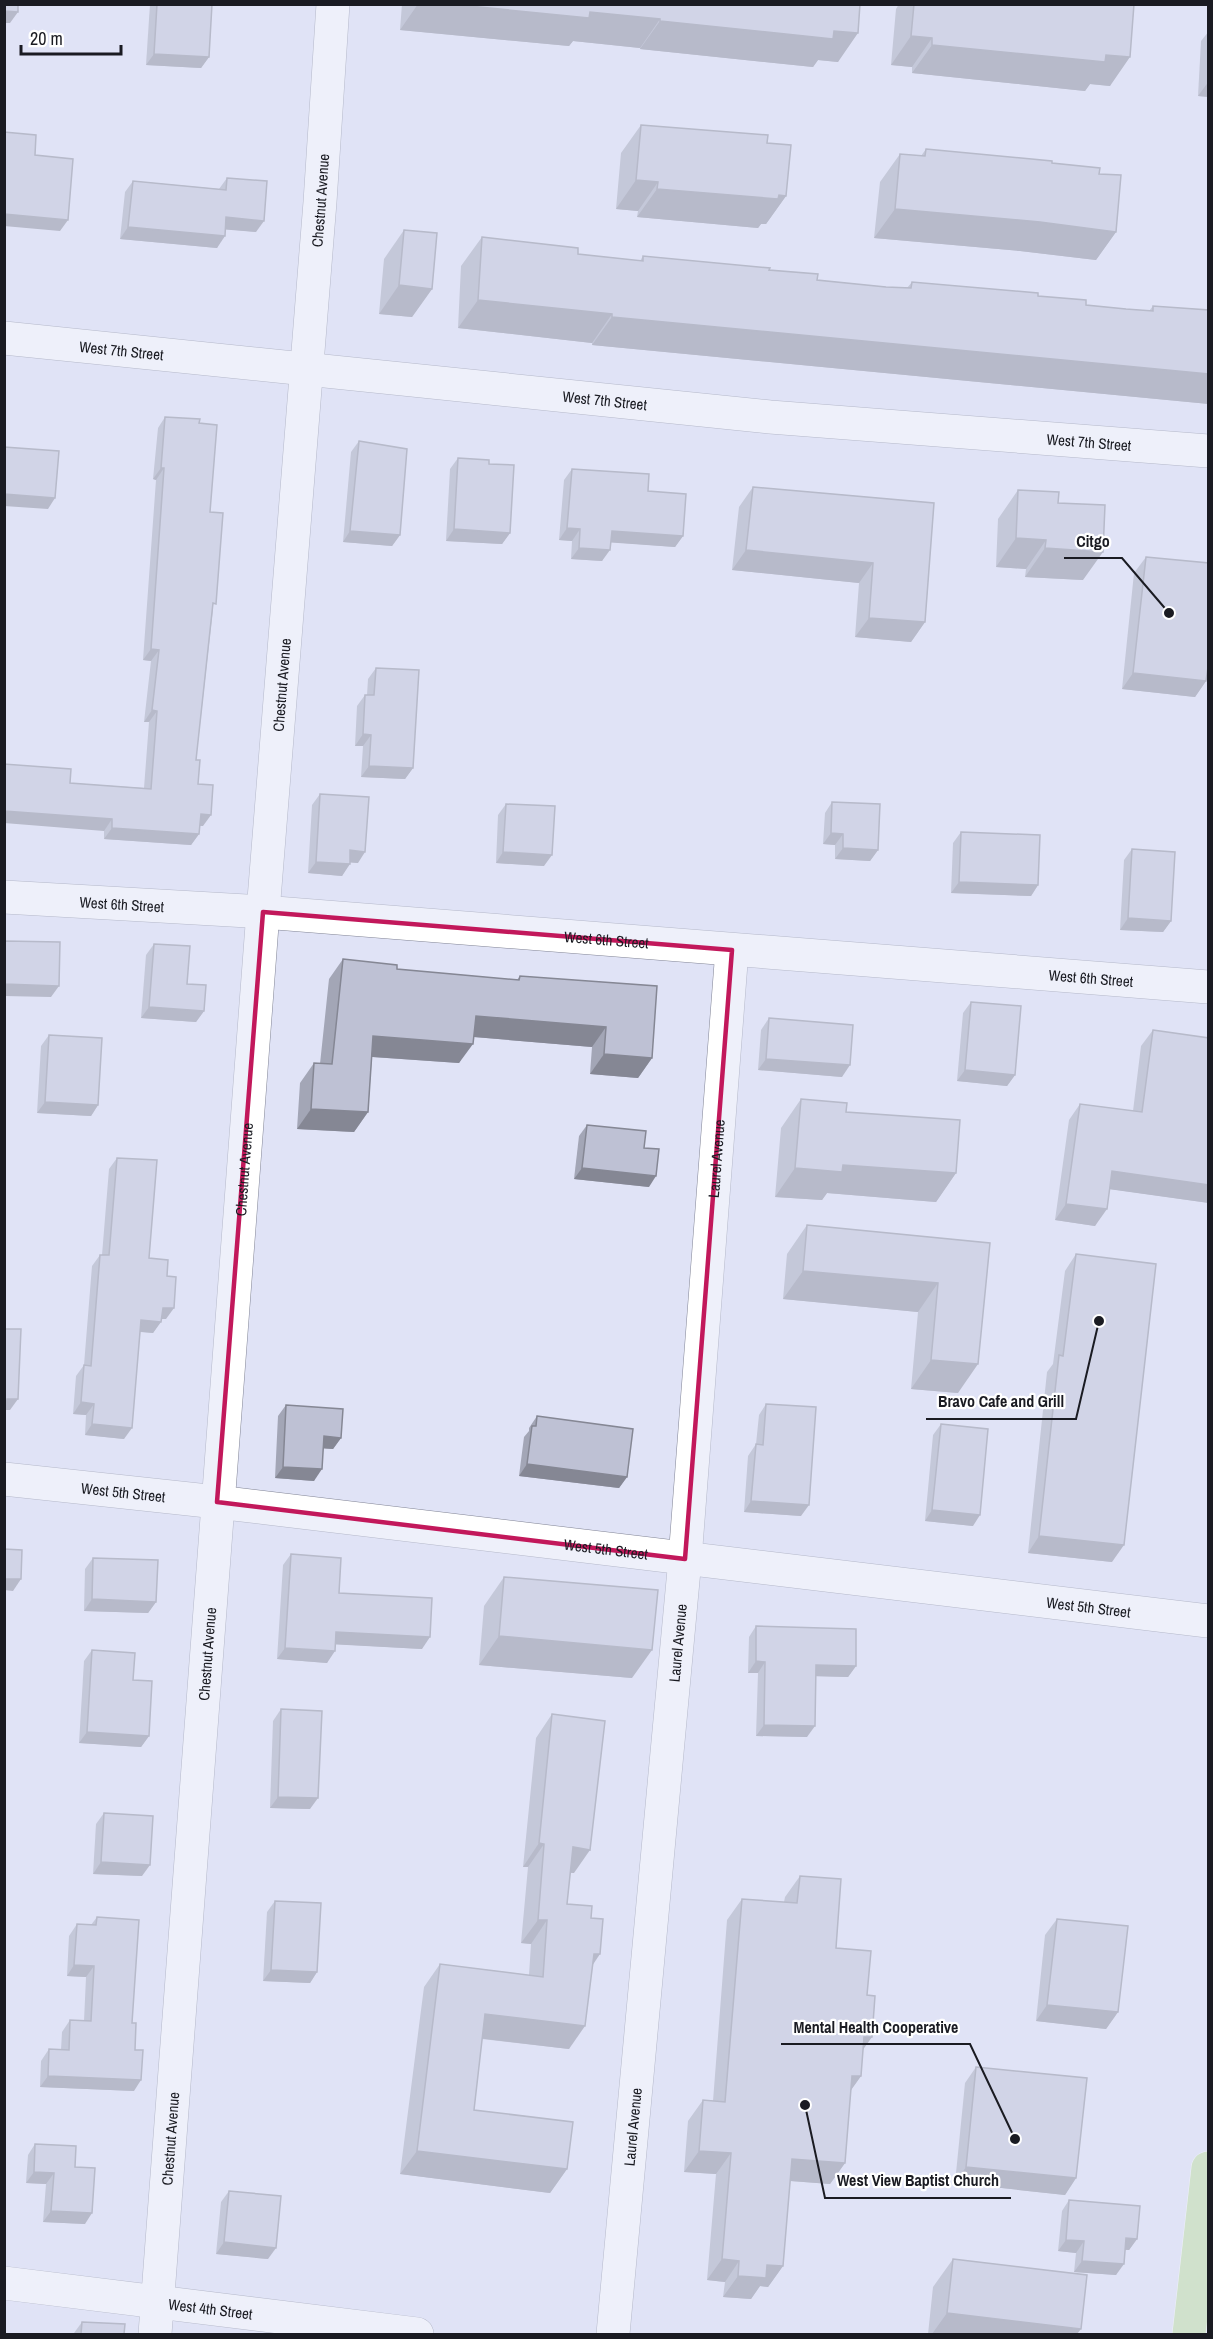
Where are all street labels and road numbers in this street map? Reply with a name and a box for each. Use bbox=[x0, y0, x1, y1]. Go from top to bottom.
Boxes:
street label: Chestnut Avenue bbox=[306, 153, 334, 248]
street label: West 7th Street bbox=[78, 335, 165, 365]
street label: West 7th Street bbox=[562, 385, 649, 415]
street label: West 7th Street bbox=[1046, 428, 1133, 456]
street label: Chestnut Avenue bbox=[267, 637, 295, 732]
street label: West 6th Street bbox=[79, 891, 165, 917]
street label: West 6th Street bbox=[563, 925, 650, 953]
street label: West 6th Street bbox=[1048, 964, 1135, 992]
street label: Laurel Avenue bbox=[702, 1118, 729, 1198]
street label: Chestnut Avenue bbox=[229, 1122, 257, 1217]
street label: West 5th Street bbox=[80, 1477, 167, 1507]
street label: West 5th Street bbox=[563, 1533, 650, 1564]
street label: West 5th Street bbox=[1045, 1591, 1132, 1622]
street label: Laurel Avenue bbox=[663, 1603, 691, 1683]
street label: Chestnut Avenue bbox=[193, 1606, 221, 1701]
street label: Laurel Avenue bbox=[618, 2087, 646, 2167]
street label: Chestnut Avenue bbox=[156, 2091, 184, 2186]
street label: West 4th Street bbox=[167, 2293, 254, 2324]

